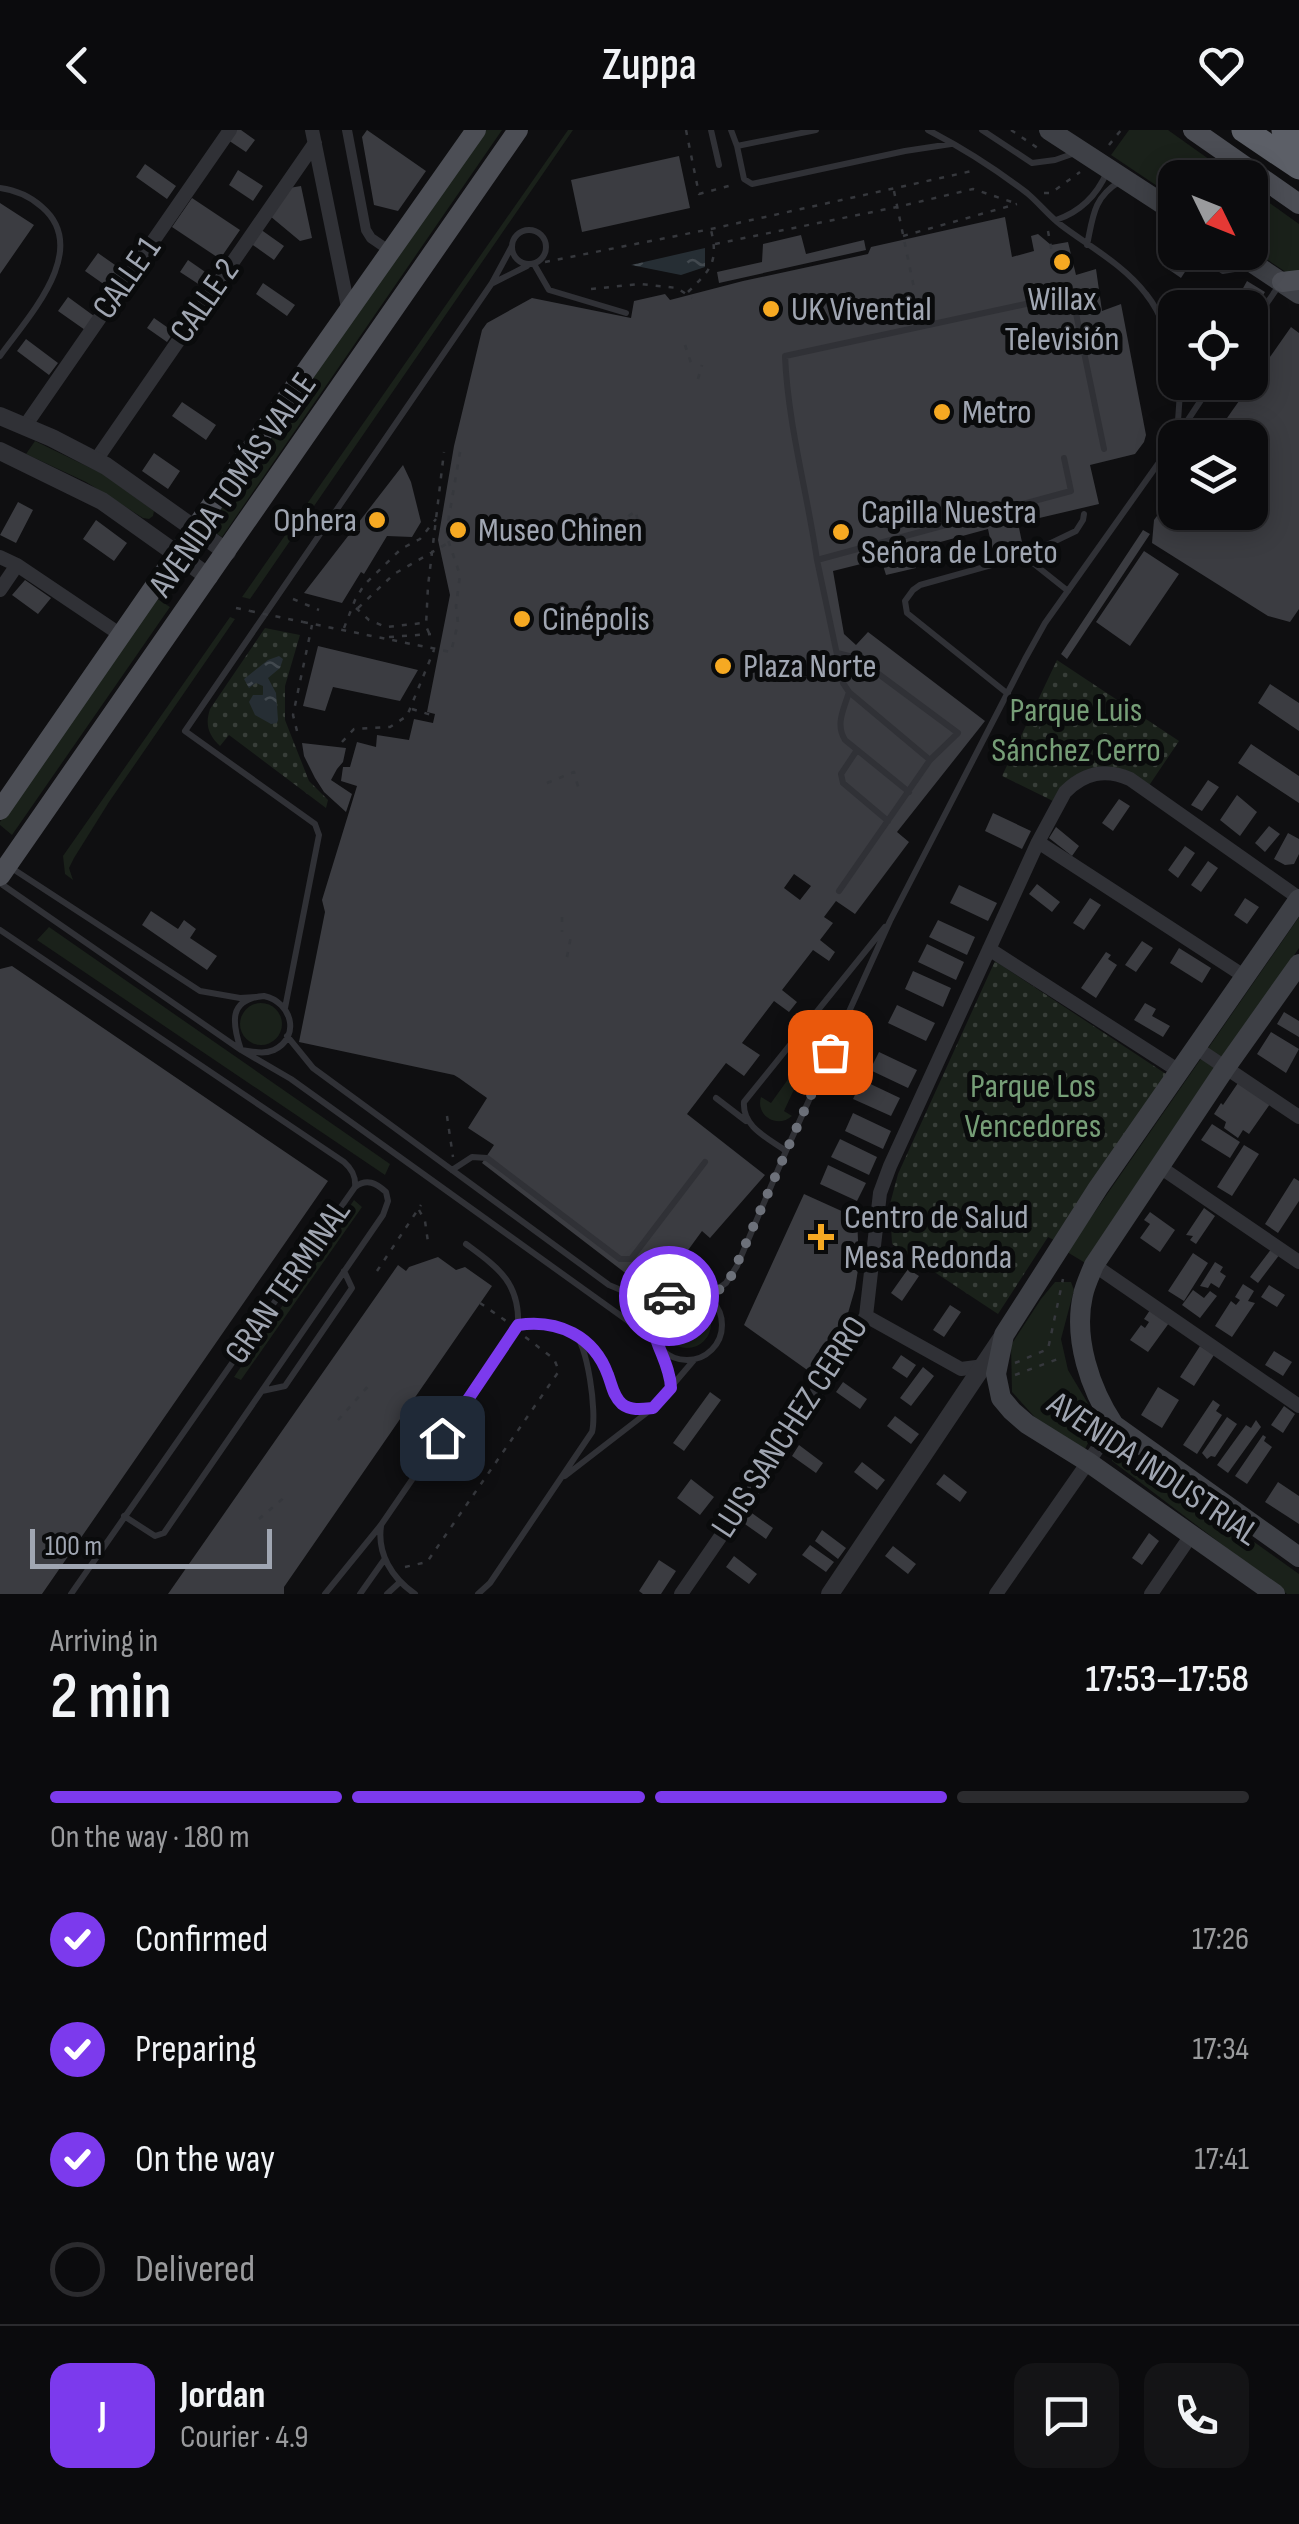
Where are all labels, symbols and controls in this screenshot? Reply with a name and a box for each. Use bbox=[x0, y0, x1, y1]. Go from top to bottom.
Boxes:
icon: back bbox=[50, 38, 105, 93]
text: Zuppa bbox=[602, 38, 697, 93]
icon: heart bbox=[1194, 38, 1249, 93]
north arrow bbox=[1158, 160, 1268, 270]
map controls bbox=[1158, 160, 1268, 530]
street label: CALLE 1 bbox=[84, 229, 170, 327]
street label: CALLE 2 bbox=[161, 251, 249, 351]
marker: Willax Televisión bbox=[1051, 251, 1073, 273]
place label: Willax Televisión bbox=[1005, 278, 1119, 361]
place label: UK Vivential bbox=[791, 288, 932, 331]
button: locate bbox=[1158, 290, 1268, 400]
marker: UK Vivential bbox=[760, 298, 782, 320]
street label: AVENIDA TOMÁS VALLE bbox=[139, 365, 326, 606]
place label: Metro bbox=[962, 391, 1031, 434]
marker: Metro bbox=[931, 401, 953, 423]
button: layers bbox=[1158, 420, 1268, 530]
place label: Capilla Nuestra Señora de Loreto bbox=[861, 491, 1058, 574]
place label: Ophera bbox=[273, 499, 357, 542]
marker: Ophera bbox=[366, 509, 388, 531]
place label: Museo Chinen bbox=[478, 509, 643, 552]
marker: Museo Chinen bbox=[447, 519, 469, 541]
marker: Capilla Nuestra Señora de Loreto bbox=[830, 521, 852, 543]
place label: Cinépolis bbox=[542, 598, 650, 641]
marker: Cinépolis bbox=[511, 608, 533, 630]
place label: Plaza Norte bbox=[743, 645, 877, 688]
marker: Plaza Norte bbox=[712, 655, 734, 677]
park label: Parque Luis Sánchez Cerro bbox=[991, 689, 1161, 772]
pin bbox=[788, 1010, 873, 1095]
icon: bag bbox=[803, 1025, 858, 1080]
park label: Parque Los Vencedores bbox=[965, 1065, 1101, 1148]
street label: GRAN TERMINAL bbox=[216, 1192, 360, 1372]
place label: Centro de Salud Mesa Redonda bbox=[844, 1196, 1029, 1279]
marker: Centro de Salud Mesa Redonda bbox=[808, 1224, 834, 1250]
courier bbox=[619, 1246, 719, 1346]
icon: car bbox=[642, 1269, 697, 1324]
street label: LUIS SANCHEZ CERRO bbox=[702, 1308, 878, 1546]
street label: AVENIDA INDUSTRIAL bbox=[1038, 1382, 1267, 1556]
pin bbox=[400, 1396, 485, 1481]
icon: home bbox=[415, 1411, 470, 1466]
scale bar bbox=[30, 1524, 272, 1568]
text: 100 m bbox=[45, 1530, 102, 1563]
text: Arriving in bbox=[50, 1622, 158, 1661]
text: 17:53–17:58 bbox=[1086, 1657, 1249, 1702]
text: 2 min bbox=[50, 1659, 172, 1737]
text: On the way · 180 m bbox=[50, 1818, 249, 1857]
icon: check bbox=[50, 1912, 105, 1967]
text: Confirmed bbox=[135, 1917, 268, 1962]
text: 17:26 bbox=[1192, 1920, 1249, 1959]
icon: check bbox=[50, 2022, 105, 2077]
text: Preparing bbox=[135, 2027, 256, 2072]
text: 17:34 bbox=[1192, 2030, 1249, 2069]
icon: check bbox=[50, 2132, 105, 2187]
text: On the way bbox=[135, 2137, 275, 2182]
text: 17:41 bbox=[1195, 2140, 1249, 2179]
text: Delivered bbox=[135, 2247, 255, 2292]
button: chat bbox=[1014, 2363, 1119, 2468]
button: phone bbox=[1144, 2363, 1249, 2468]
text: Jordan bbox=[180, 2373, 265, 2418]
text: J bbox=[98, 2393, 107, 2438]
text: Courier · 4.9 bbox=[180, 2418, 308, 2457]

